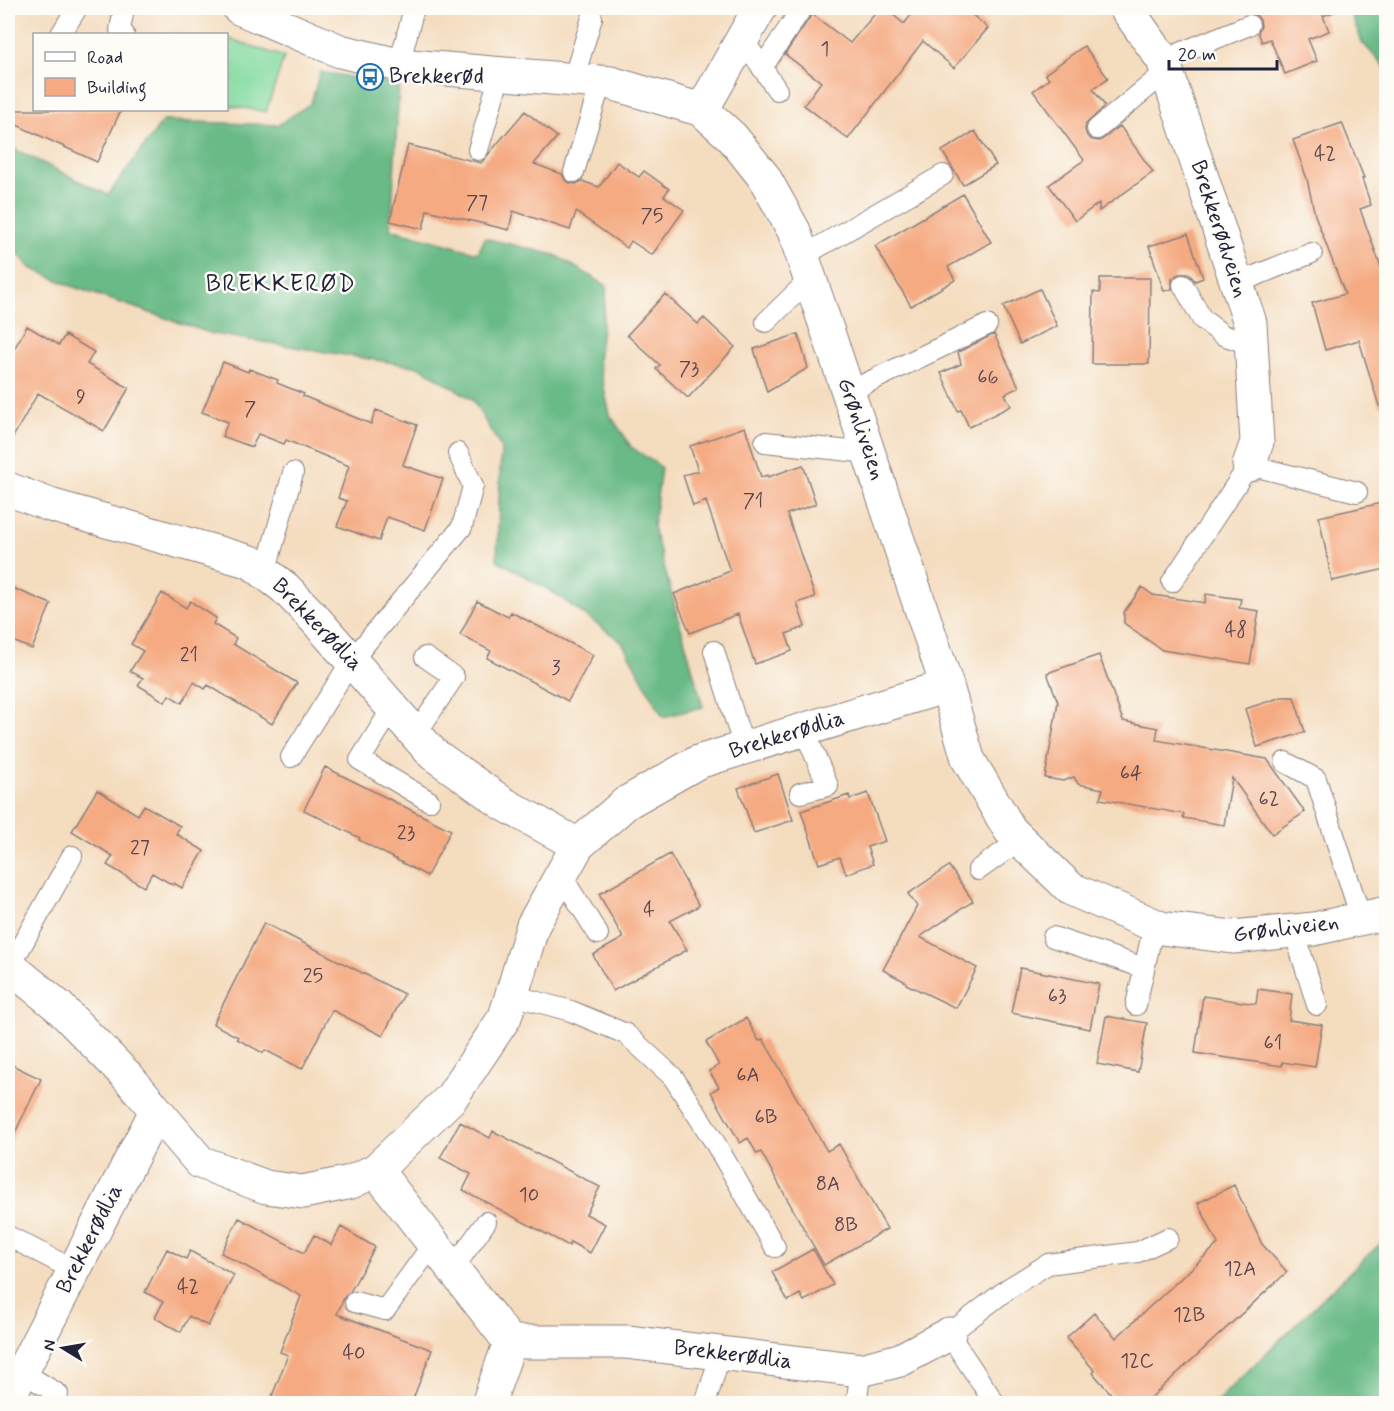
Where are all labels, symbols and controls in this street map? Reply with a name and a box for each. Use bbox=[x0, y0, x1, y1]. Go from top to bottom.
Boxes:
legend bbox=[33, 33, 228, 111]
scale bar bbox=[1169, 33, 1277, 71]
house number: 1 bbox=[821, 36, 829, 63]
text: 20 m bbox=[1178, 43, 1216, 67]
text: Road bbox=[87, 46, 123, 70]
bus stop icon: Brekkerød bbox=[355, 62, 385, 92]
place label: Brekkerød bbox=[389, 63, 484, 91]
text: Building bbox=[87, 76, 147, 102]
house number: 42 bbox=[1314, 141, 1336, 168]
street label: Brekkerødveien bbox=[1184, 157, 1254, 301]
house number: 77 bbox=[466, 190, 488, 217]
house number: 75 bbox=[641, 203, 663, 230]
district label: BREKKERØD bbox=[206, 269, 356, 300]
house number: 73 bbox=[679, 356, 699, 383]
house number: 66 bbox=[977, 364, 999, 391]
street label: Grønliveien bbox=[830, 374, 892, 484]
house number: 9 bbox=[76, 384, 86, 411]
house number: 7 bbox=[244, 396, 256, 423]
house number: 71 bbox=[743, 488, 763, 515]
street label: Brekkerødlia bbox=[266, 572, 368, 678]
house number: 48 bbox=[1225, 617, 1247, 644]
house number: 21 bbox=[180, 642, 198, 669]
house number: 3 bbox=[551, 655, 561, 682]
street label: Brekkerødlia bbox=[726, 704, 848, 766]
house number: 64 bbox=[1120, 760, 1142, 787]
house number: 62 bbox=[1259, 786, 1279, 813]
house number: 23 bbox=[397, 820, 415, 847]
house number: 27 bbox=[130, 835, 150, 862]
house number: 4 bbox=[643, 897, 655, 924]
street label: Grønliveien bbox=[1232, 909, 1340, 949]
house number: 25 bbox=[303, 963, 323, 990]
house number: 63 bbox=[1048, 983, 1066, 1010]
house number: 61 bbox=[1264, 1030, 1282, 1057]
house number: 6A bbox=[736, 1062, 760, 1089]
house number: 6B bbox=[755, 1104, 777, 1131]
house number: 8A bbox=[816, 1171, 840, 1198]
street label: Brekkerødlia bbox=[51, 1180, 129, 1298]
house number: 10 bbox=[519, 1182, 539, 1209]
house number: 8B bbox=[834, 1212, 858, 1239]
house number: 12A bbox=[1224, 1256, 1256, 1283]
house number: 42 bbox=[177, 1274, 199, 1301]
house number: 12B bbox=[1173, 1302, 1205, 1329]
north arrow bbox=[33, 1318, 93, 1378]
street label: Brekkerødlia bbox=[672, 1334, 794, 1376]
text: N bbox=[38, 1338, 61, 1353]
house number: 40 bbox=[342, 1340, 366, 1367]
house number: 12C bbox=[1120, 1348, 1154, 1375]

